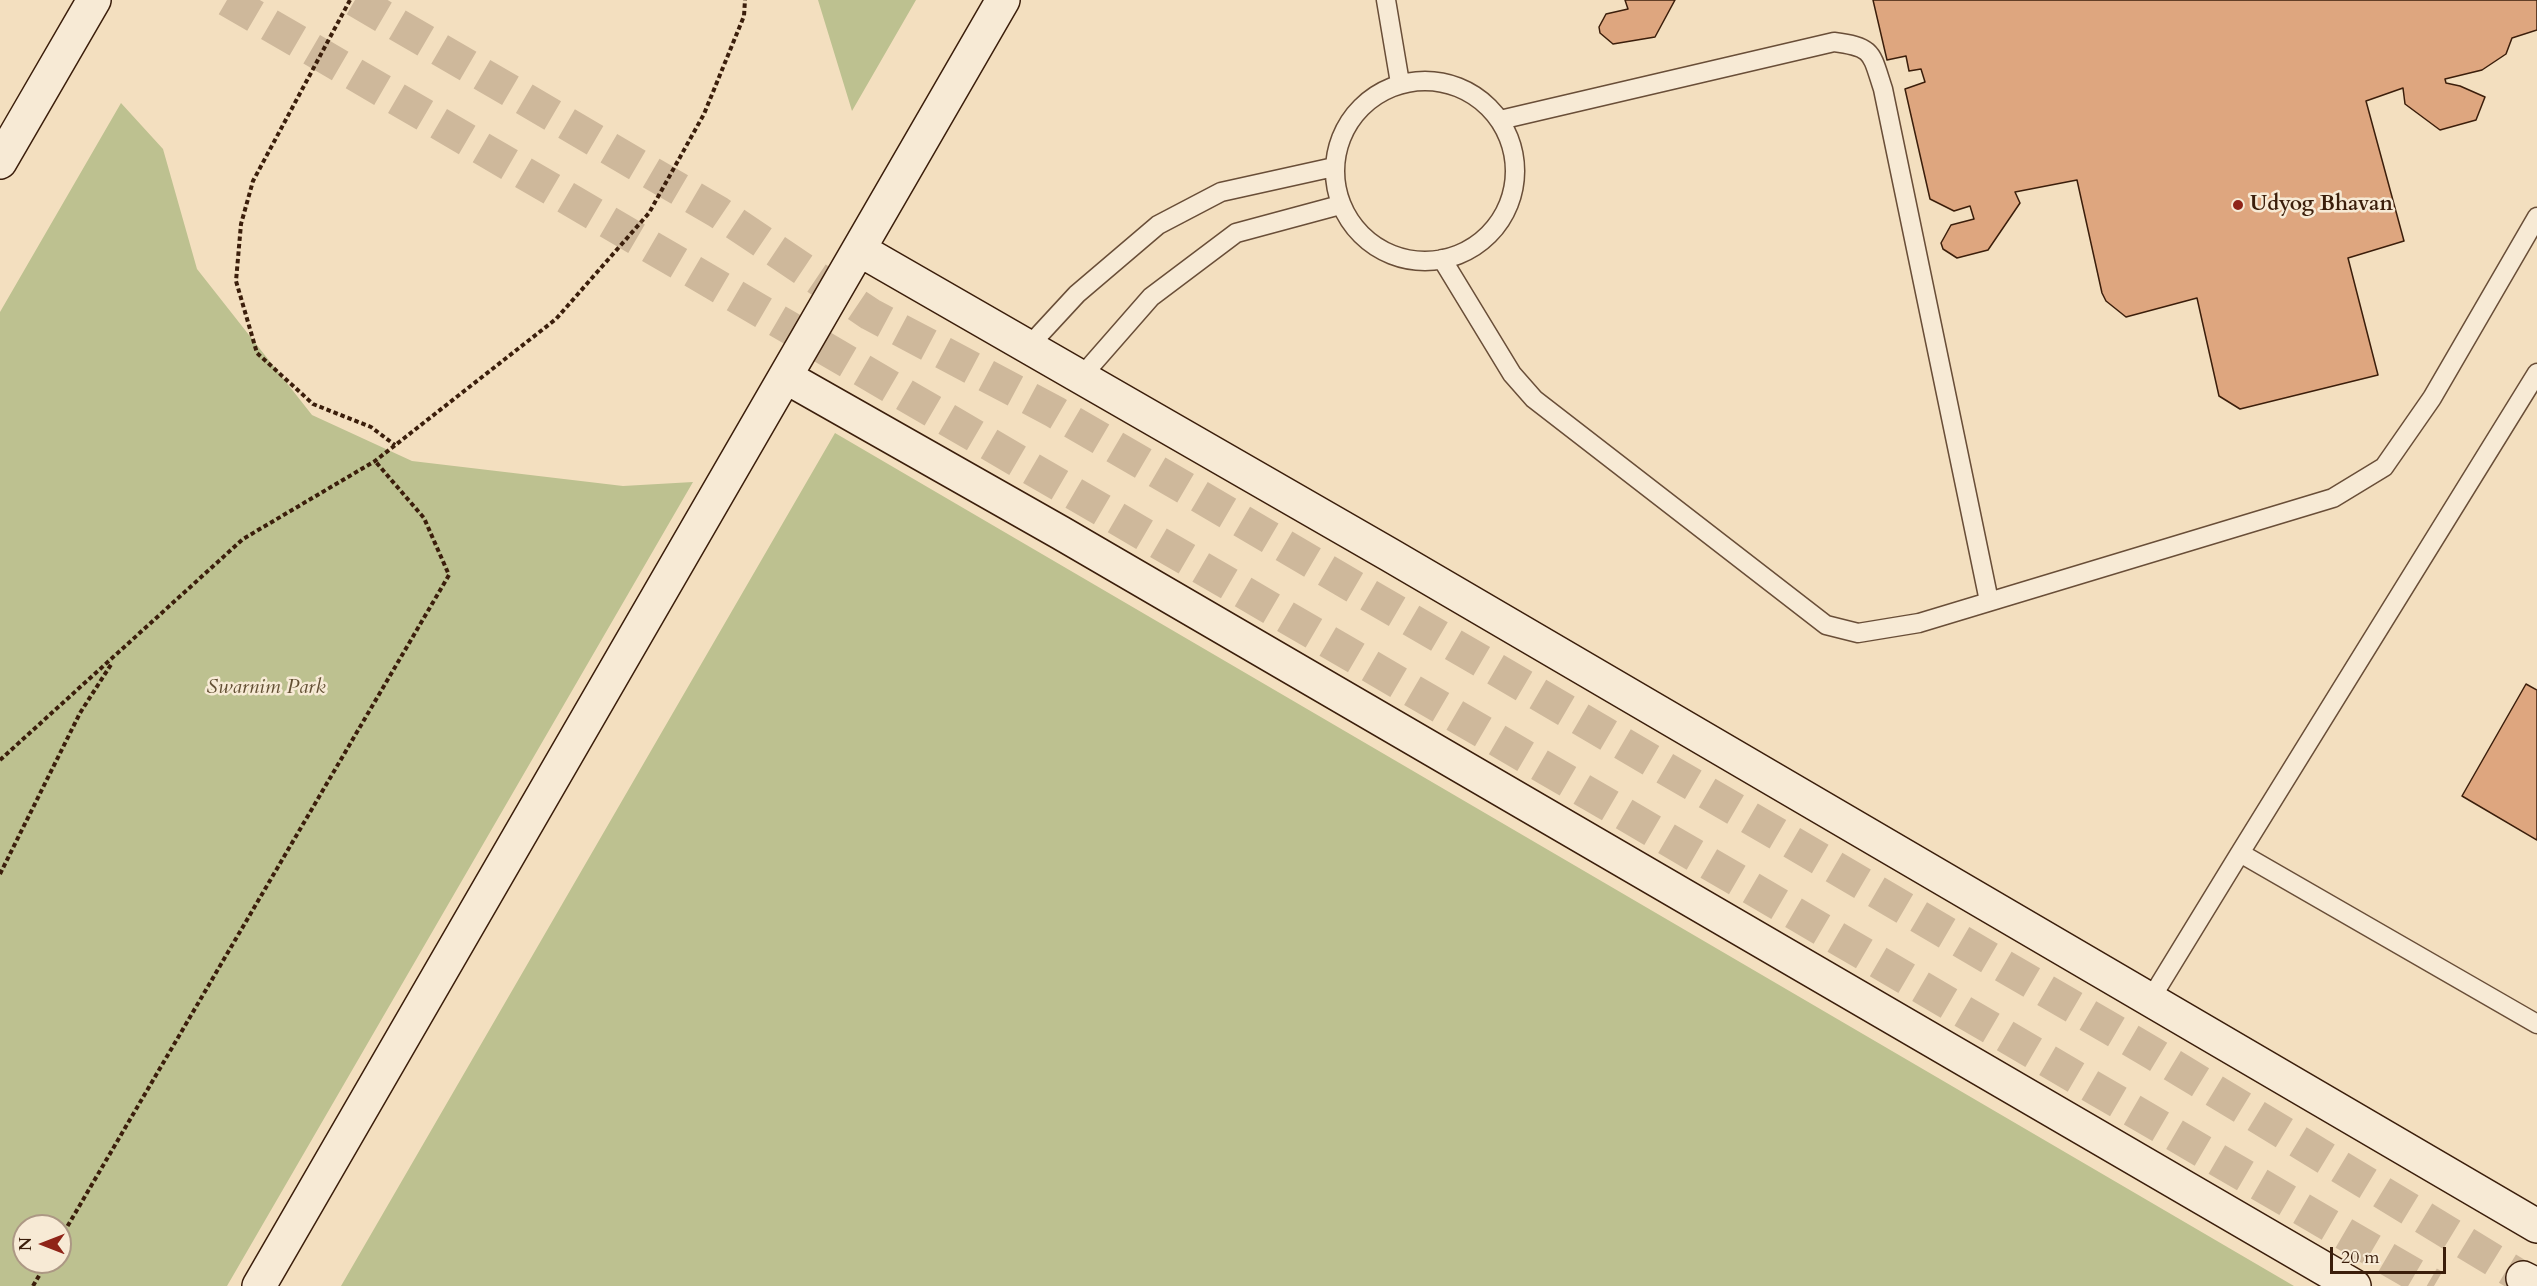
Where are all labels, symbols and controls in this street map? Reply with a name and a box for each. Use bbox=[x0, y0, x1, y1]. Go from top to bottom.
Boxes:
place label: Udyog Bhavan bbox=[2250, 192, 2393, 218]
marker: Udyog Bhavan bbox=[2231, 198, 2245, 212]
park label: Swarnim Park bbox=[206, 675, 326, 701]
north arrow bbox=[12, 1214, 72, 1274]
scale bar bbox=[2333, 1235, 2448, 1273]
text: N bbox=[15, 1237, 37, 1251]
text: 20 m bbox=[2341, 1245, 2380, 1270]

